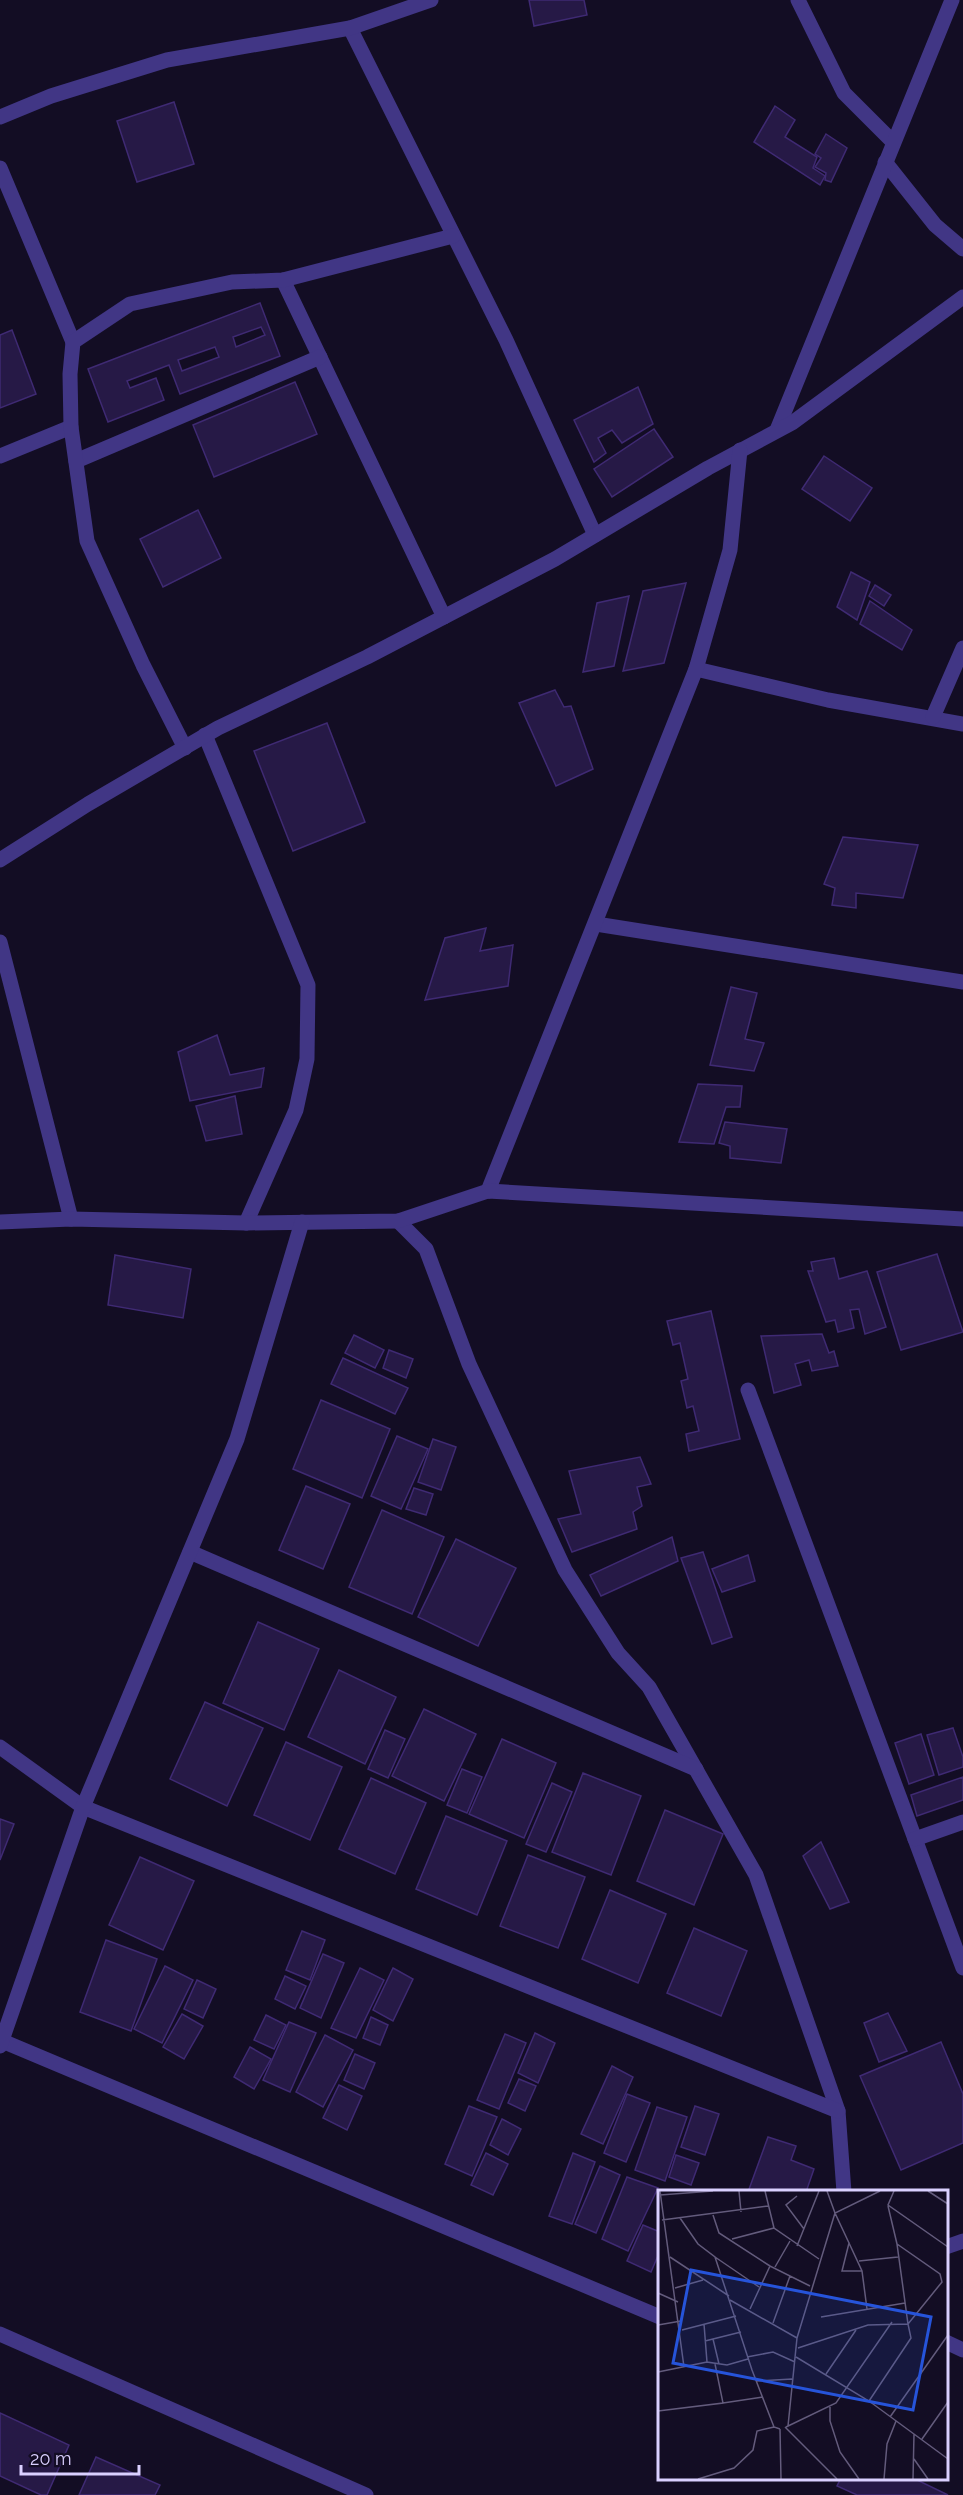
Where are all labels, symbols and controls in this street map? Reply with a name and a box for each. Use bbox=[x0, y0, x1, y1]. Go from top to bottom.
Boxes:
inset map bbox=[658, 2190, 948, 2480]
scale bar bbox=[21, 2438, 140, 2476]
text: 20 m bbox=[30, 2448, 72, 2469]

